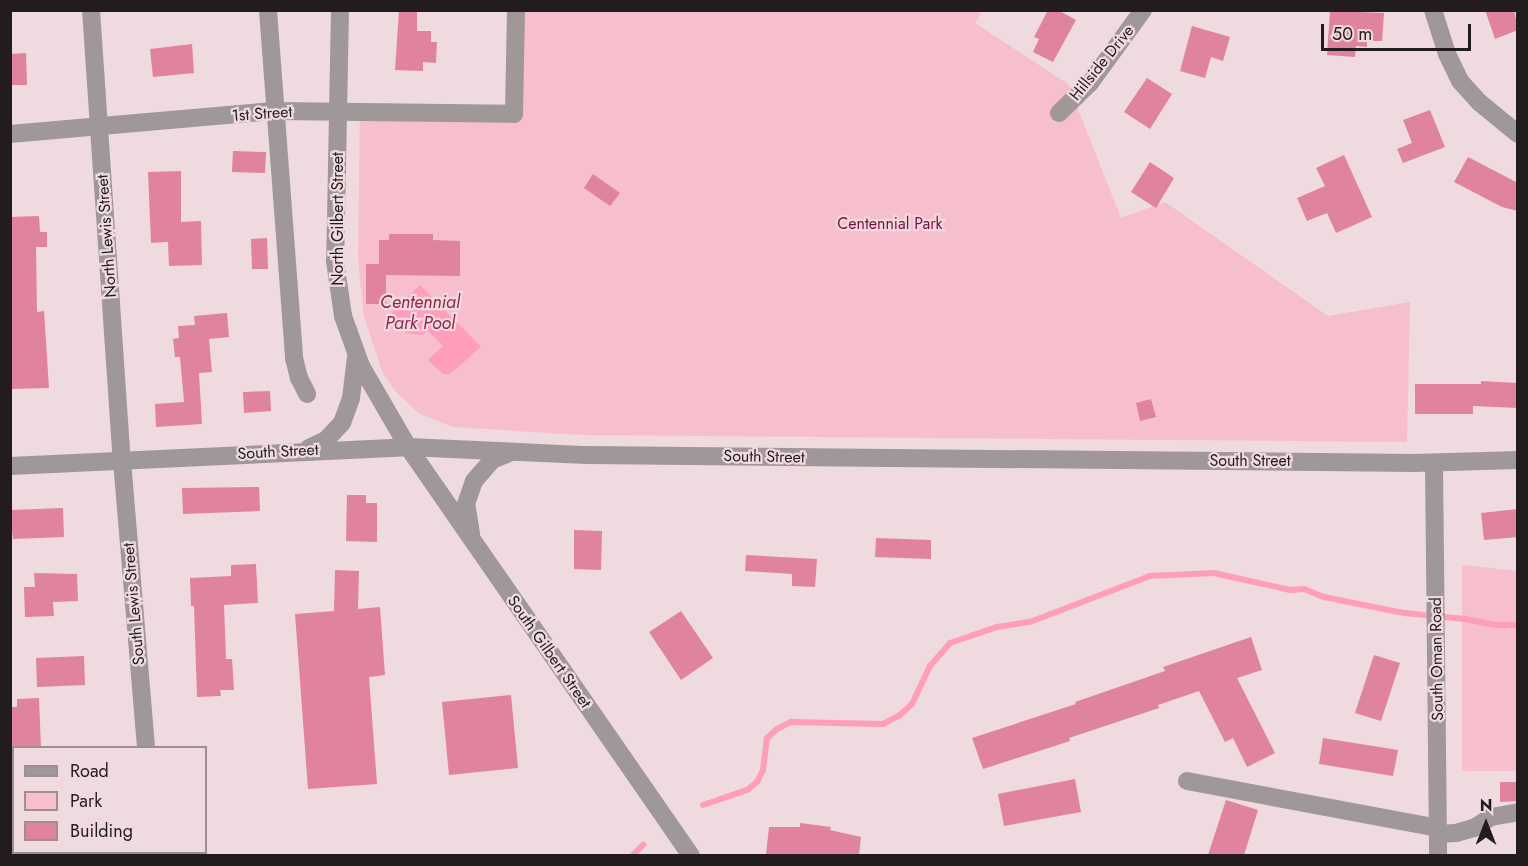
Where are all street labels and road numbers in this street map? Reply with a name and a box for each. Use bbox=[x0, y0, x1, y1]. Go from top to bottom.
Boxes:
street label: Hillside Drive bbox=[1066, 21, 1138, 105]
street label: 1st Street bbox=[231, 102, 293, 126]
street label: North Gilbert Street bbox=[328, 152, 348, 286]
street label: North Lewis Street bbox=[93, 174, 121, 298]
street label: South Street bbox=[237, 440, 319, 464]
street label: South Street bbox=[723, 447, 805, 467]
street label: South Street bbox=[1209, 451, 1291, 471]
street label: South Lewis Street bbox=[119, 542, 149, 666]
street label: South Gilbert Street bbox=[503, 592, 595, 712]
street label: South Oman Road bbox=[1426, 597, 1448, 721]

